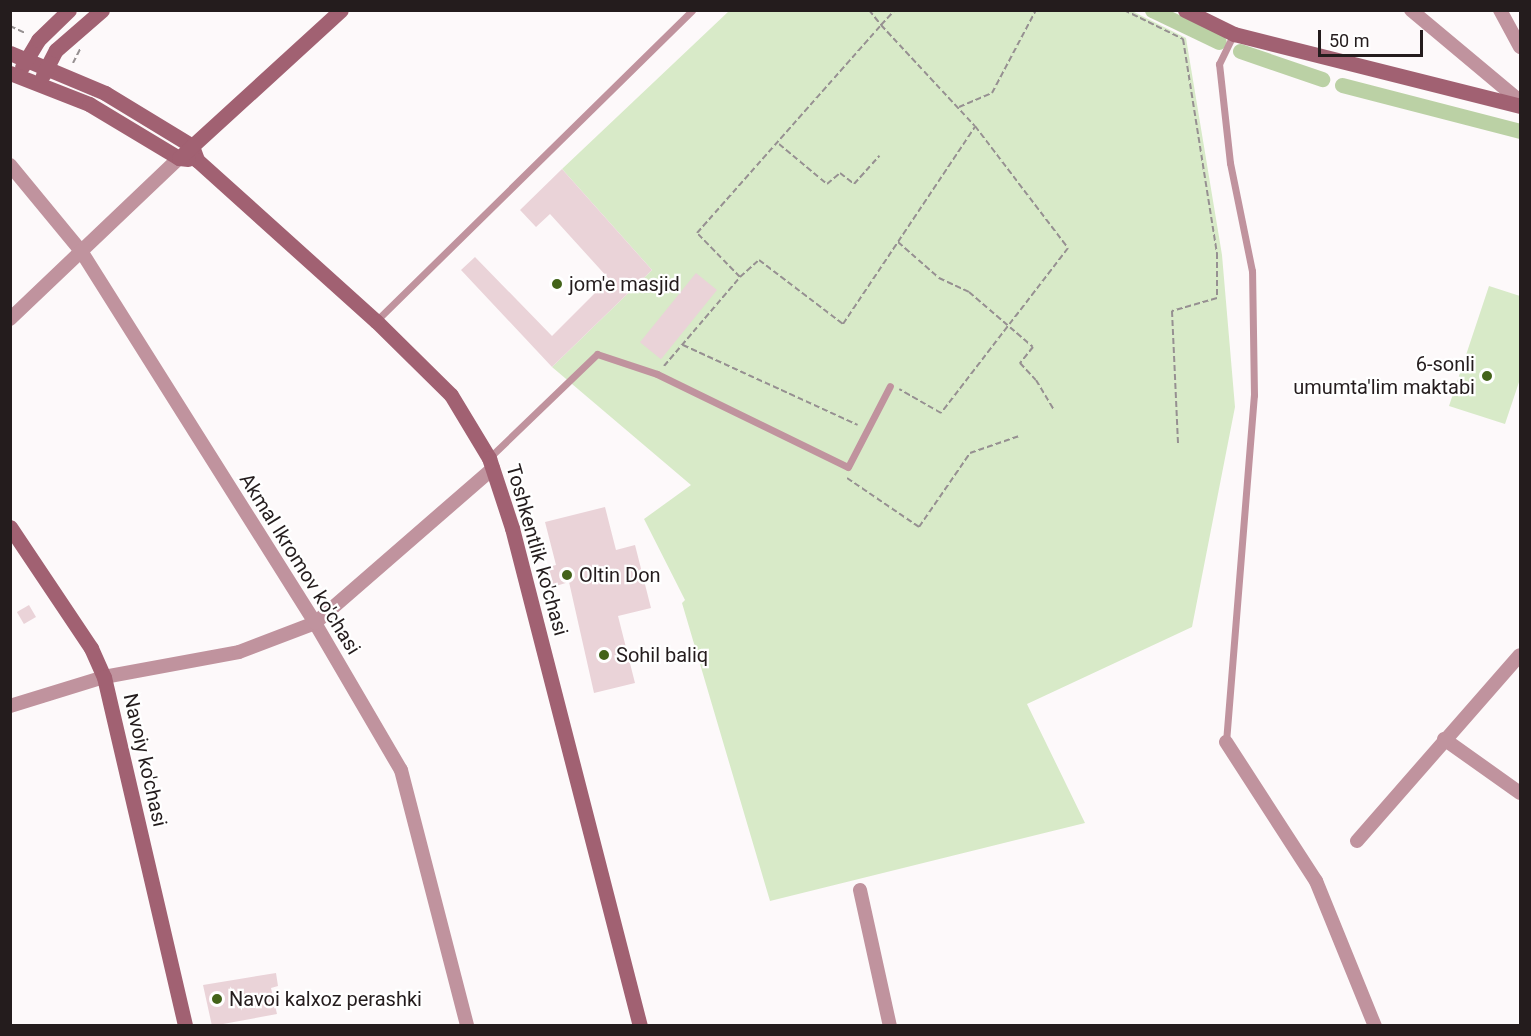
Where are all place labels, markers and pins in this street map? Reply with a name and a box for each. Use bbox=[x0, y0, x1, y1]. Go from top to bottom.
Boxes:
place label: jom'e masjid bbox=[569, 272, 680, 296]
marker: jom'e masjid bbox=[550, 277, 564, 291]
place label: 6-sonli umumta'lim maktabi bbox=[1293, 352, 1475, 399]
marker: 6-sonli umumta'lim maktabi bbox=[1480, 369, 1494, 383]
place label: Oltin Don bbox=[579, 563, 661, 587]
marker: Oltin Don bbox=[560, 568, 574, 582]
place label: Sohil baliq bbox=[616, 643, 708, 667]
marker: Sohil baliq bbox=[597, 648, 611, 662]
place label: Navoi kalxoz perashki bbox=[229, 987, 422, 1011]
marker: Navoi kalxoz perashki bbox=[210, 992, 224, 1006]

